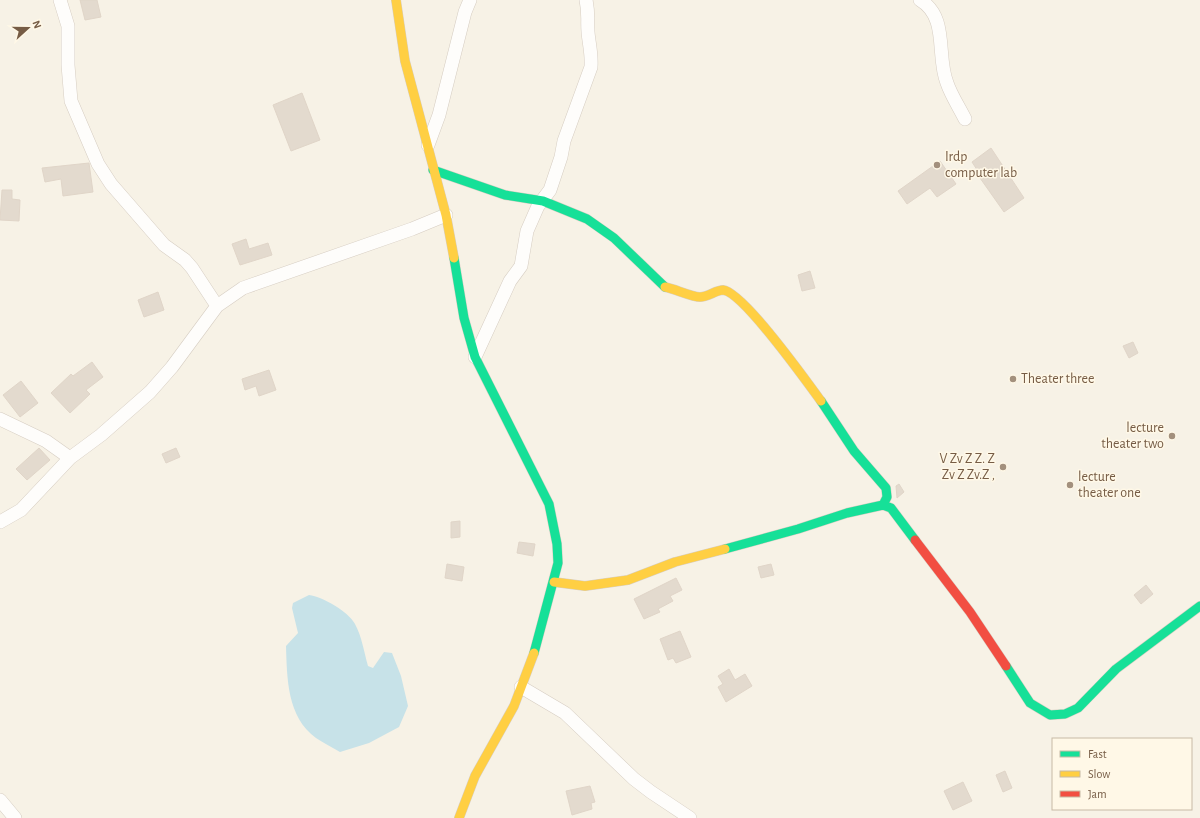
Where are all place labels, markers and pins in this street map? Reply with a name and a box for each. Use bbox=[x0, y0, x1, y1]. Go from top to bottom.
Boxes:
place label: Irdp computer lab bbox=[945, 150, 1017, 180]
marker: Irdp computer lab bbox=[932, 160, 942, 170]
place label: Theater three bbox=[1021, 372, 1095, 386]
marker: Theater three bbox=[1008, 374, 1018, 384]
place label: lecture theater two bbox=[1101, 421, 1164, 451]
marker: lecture theater two bbox=[1167, 431, 1177, 441]
place label: V Zv Z Z. Z Zv Z Zv.Z , bbox=[939, 452, 995, 482]
marker: V Zv Z Z. Z Zv Z Zv.Z , bbox=[998, 462, 1008, 472]
place label: lecture theater one bbox=[1078, 470, 1141, 500]
marker: lecture theater one bbox=[1065, 480, 1075, 490]

